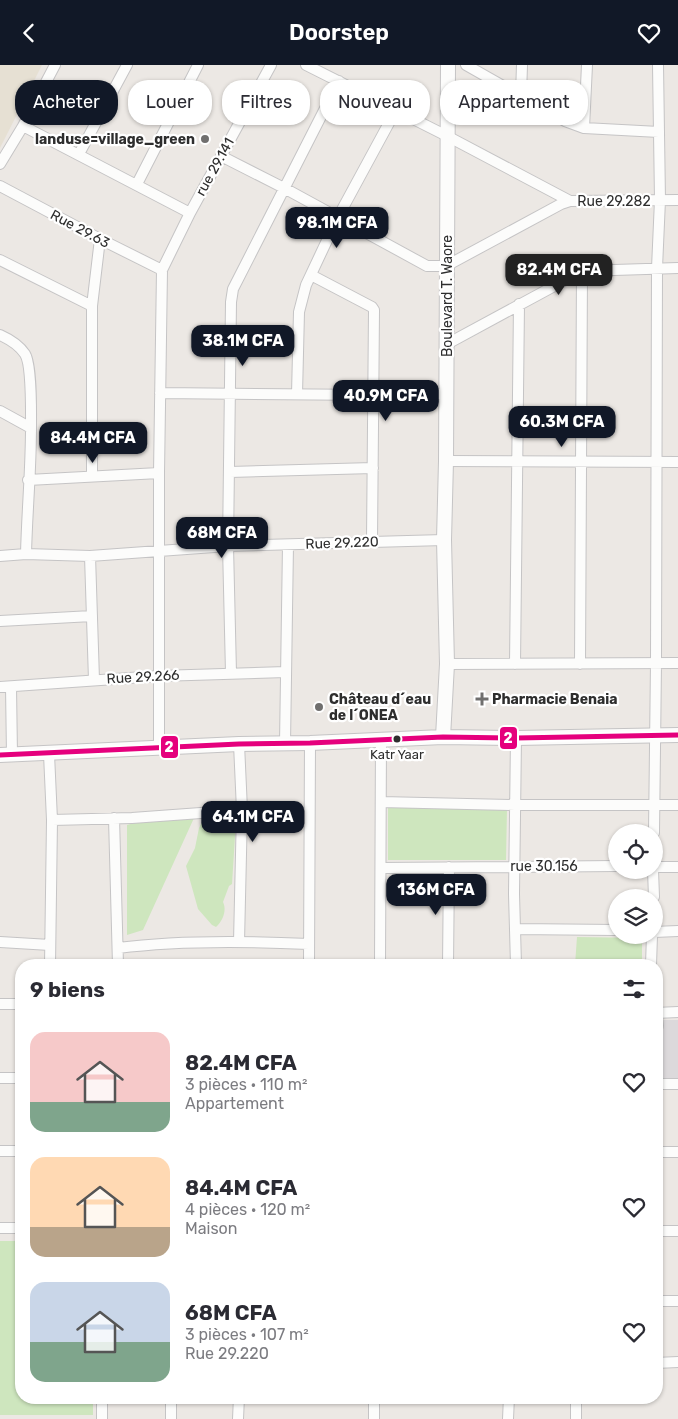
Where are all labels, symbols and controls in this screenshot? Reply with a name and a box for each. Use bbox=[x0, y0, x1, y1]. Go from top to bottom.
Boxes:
icon: back bbox=[15, 19, 43, 47]
text: Doorstep bbox=[289, 19, 389, 46]
icon: heart bbox=[635, 19, 663, 47]
chip: Acheter bbox=[15, 80, 118, 125]
chip: Louer bbox=[128, 80, 212, 125]
chip: Filtres bbox=[222, 80, 310, 125]
chip: Nouveau bbox=[320, 80, 430, 125]
chip: Appartement bbox=[440, 80, 588, 125]
place label: landuse=village_green bbox=[35, 131, 195, 148]
marker: landuse=village_green bbox=[199, 133, 211, 145]
street label: rue 29.141 bbox=[192, 135, 238, 199]
street label: Rue 29.282 bbox=[577, 193, 651, 210]
street label: Rue 29.63 bbox=[47, 206, 113, 252]
pin: 98.1M CFA bbox=[280, 207, 394, 249]
text: 98.1M CFA bbox=[296, 213, 378, 232]
street label: Boulevard T. Waore bbox=[439, 235, 456, 357]
pin: 82.4M CFA bbox=[502, 253, 616, 296]
text: 82.4M CFA bbox=[516, 260, 602, 279]
pin: 38.1M CFA bbox=[186, 325, 300, 367]
text: 38.1M CFA bbox=[202, 331, 284, 350]
pin: 40.9M CFA bbox=[329, 379, 443, 422]
text: 40.9M CFA bbox=[344, 386, 428, 405]
pin: 60.3M CFA bbox=[505, 405, 619, 448]
text: 60.3M CFA bbox=[520, 412, 604, 431]
pin: 84.4M CFA bbox=[36, 421, 150, 464]
text: 84.4M CFA bbox=[50, 428, 136, 447]
pin: 68M CFA bbox=[176, 517, 268, 559]
text: 68M CFA bbox=[187, 523, 257, 542]
street label: Rue 29.220 bbox=[305, 533, 379, 553]
street label: Rue 29.266 bbox=[106, 667, 180, 687]
place label: Château d´eau de l´ONEA bbox=[329, 691, 431, 724]
place label: Pharmacie Benaia bbox=[492, 691, 618, 708]
marker: Pharmacie Benaia bbox=[476, 693, 488, 705]
marker: Château d´eau de l´ONEA bbox=[313, 701, 325, 713]
line badge: 2 bbox=[499, 726, 518, 750]
text: 2 bbox=[503, 730, 513, 747]
marker: Katr Yaar bbox=[392, 734, 402, 744]
line badge: 2 bbox=[160, 735, 179, 759]
text: 2 bbox=[164, 739, 174, 756]
place label: Katr Yaar bbox=[370, 747, 424, 762]
pin: 64.1M CFA bbox=[196, 801, 310, 843]
text: 64.1M CFA bbox=[212, 807, 294, 826]
map controls bbox=[608, 824, 663, 944]
button: locate bbox=[608, 824, 663, 879]
street label: rue 30.156 bbox=[510, 858, 578, 875]
pin: 136M CFA bbox=[384, 873, 488, 916]
text: 136M CFA bbox=[397, 880, 475, 899]
button: layers bbox=[608, 889, 663, 944]
icon: filters bbox=[620, 975, 648, 1003]
text: 9 biens bbox=[30, 977, 105, 1002]
text: 82.4M CFA bbox=[185, 1050, 297, 1075]
icon: home bbox=[70, 1052, 130, 1112]
icon: heart bbox=[620, 1068, 648, 1096]
text: 3 pièces · 110 m² bbox=[185, 1075, 307, 1094]
text: Appartement bbox=[185, 1094, 284, 1113]
text: 84.4M CFA bbox=[185, 1175, 297, 1200]
icon: home bbox=[70, 1177, 130, 1237]
icon: heart bbox=[620, 1193, 648, 1221]
text: 4 pièces · 120 m² bbox=[185, 1200, 310, 1219]
text: Maison bbox=[185, 1219, 237, 1238]
text: 68M CFA bbox=[185, 1300, 277, 1325]
icon: home bbox=[70, 1302, 130, 1362]
icon: heart bbox=[620, 1318, 648, 1346]
text: 3 pièces · 107 m² bbox=[185, 1325, 309, 1344]
text: Rue 29.220 bbox=[185, 1344, 269, 1363]

